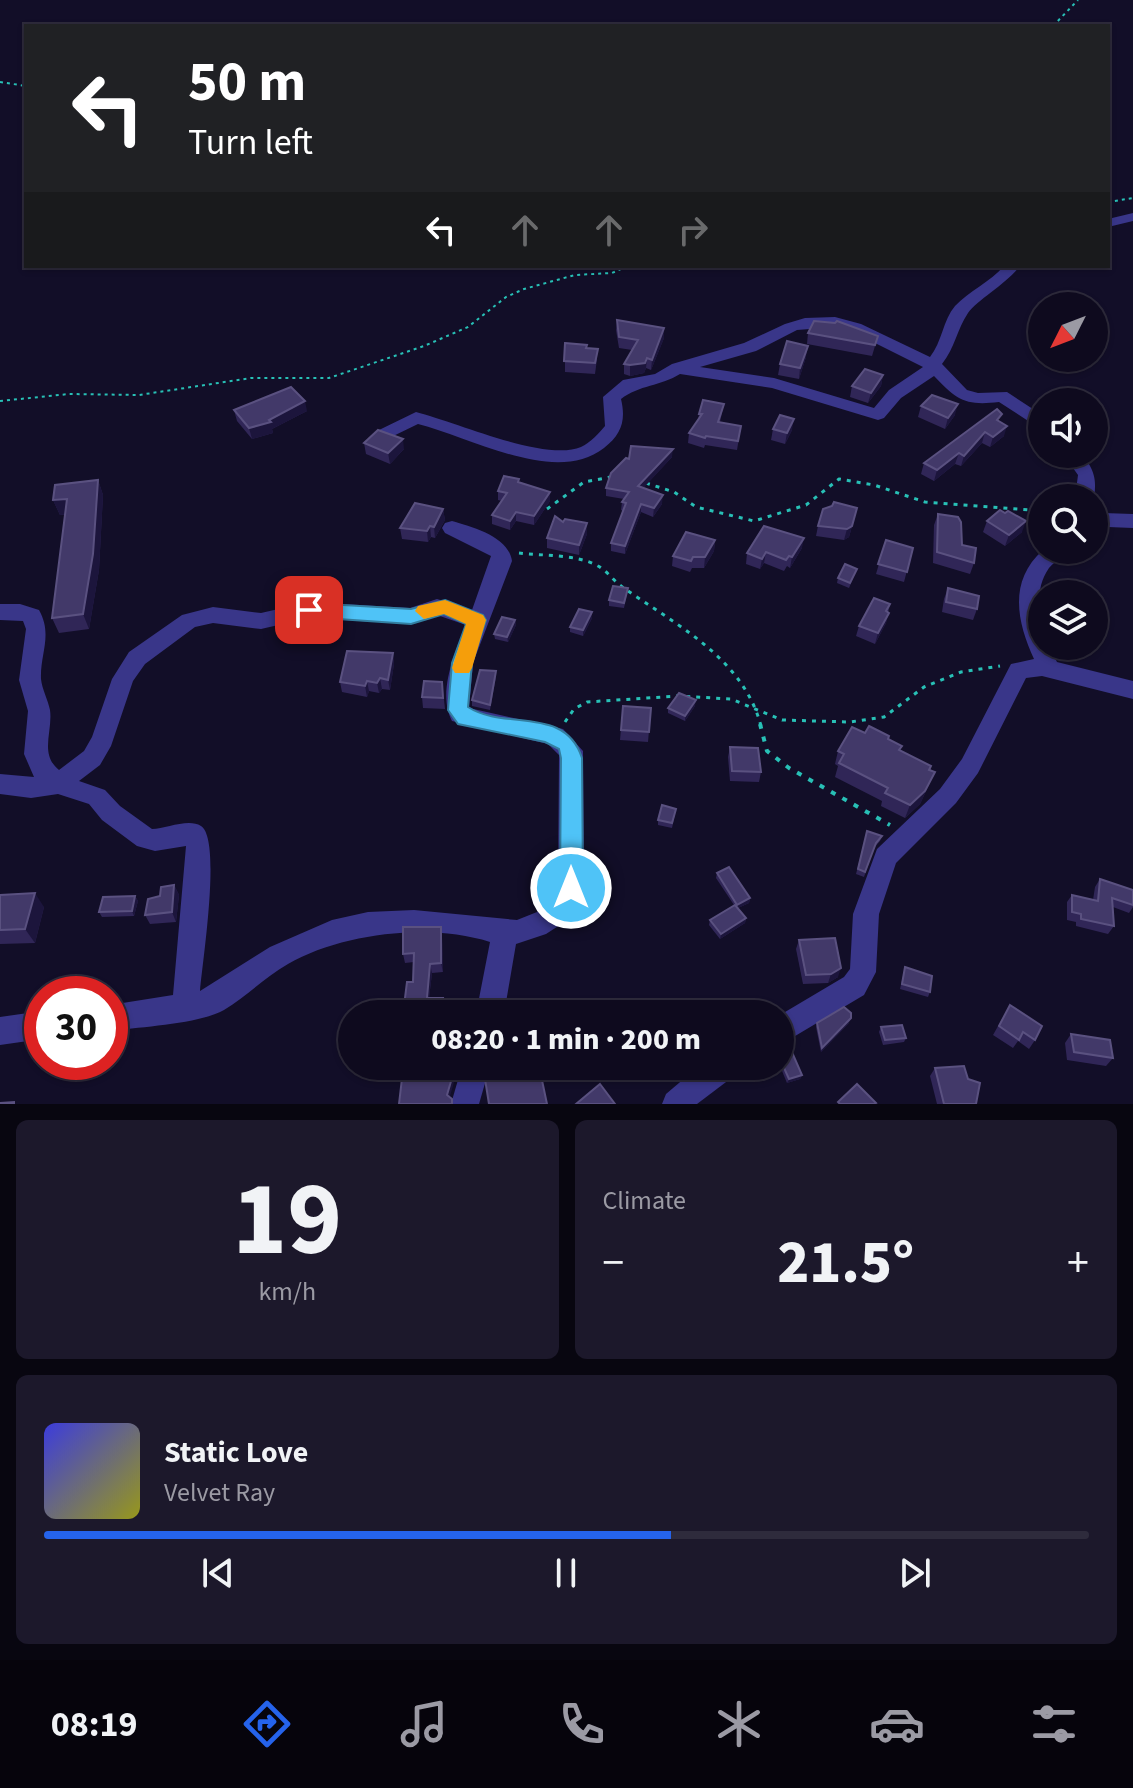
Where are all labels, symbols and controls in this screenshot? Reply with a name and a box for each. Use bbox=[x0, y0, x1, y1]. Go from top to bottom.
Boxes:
text: 50 m bbox=[188, 43, 306, 122]
icon: left bbox=[56, 56, 160, 160]
text: Turn left bbox=[188, 117, 313, 168]
icon: left bbox=[419, 208, 463, 252]
icon: ahead bbox=[503, 208, 547, 252]
icon: ahead bbox=[587, 208, 631, 252]
icon: right bbox=[671, 208, 715, 252]
north arrow bbox=[1028, 292, 1108, 372]
map controls bbox=[1028, 292, 1108, 660]
button: sound bbox=[1028, 388, 1108, 468]
button: search bbox=[1028, 484, 1108, 564]
pin bbox=[275, 576, 343, 644]
button: layers bbox=[1028, 580, 1108, 660]
icon: arrive bbox=[287, 588, 331, 632]
position arrow bbox=[529, 846, 613, 930]
speed limit sign: 30 bbox=[24, 976, 128, 1080]
text: 08:20 · 1 min · 200 m bbox=[431, 1018, 701, 1061]
text: 19 bbox=[232, 1147, 342, 1295]
text: Climate bbox=[603, 1182, 686, 1219]
text: 21.5° bbox=[777, 1221, 914, 1306]
text: − bbox=[603, 1232, 624, 1295]
text: + bbox=[1067, 1232, 1089, 1295]
text: km/h bbox=[258, 1273, 316, 1310]
text: Static Love bbox=[164, 1431, 308, 1474]
text: Velvet Ray bbox=[164, 1474, 275, 1511]
icon: previous bbox=[196, 1551, 240, 1595]
icon: pause bbox=[544, 1551, 588, 1595]
icon: next bbox=[893, 1551, 937, 1595]
icon: directions bbox=[239, 1696, 295, 1752]
icon: music bbox=[396, 1696, 452, 1752]
icon: phone bbox=[554, 1696, 610, 1752]
icon: climate bbox=[711, 1696, 767, 1752]
icon: car bbox=[869, 1696, 925, 1752]
icon: filters bbox=[1026, 1696, 1082, 1752]
text: 08:19 bbox=[51, 1699, 138, 1750]

